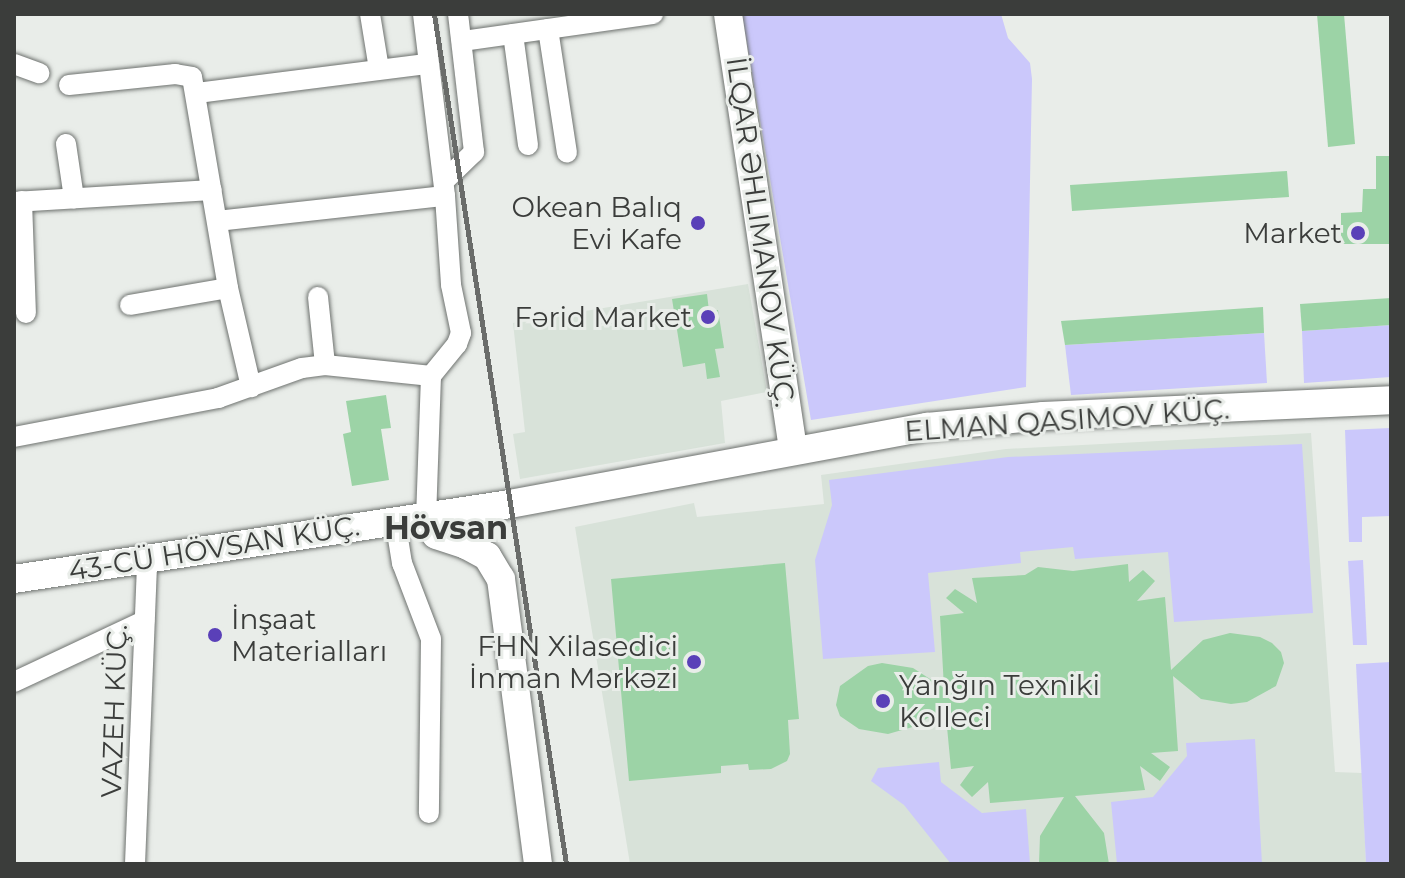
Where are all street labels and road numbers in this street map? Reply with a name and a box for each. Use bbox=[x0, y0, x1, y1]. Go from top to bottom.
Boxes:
street label: İLQAR ƏHLIMANOV KÜÇ. bbox=[720, 55, 802, 409]
street label: ELMAN QASIMOV KÜÇ. bbox=[903, 392, 1231, 448]
street label: 43-CÜ HÖVSAN KÜÇ. bbox=[66, 508, 362, 588]
street label: VAZEH KÜÇ. bbox=[94, 624, 134, 798]

